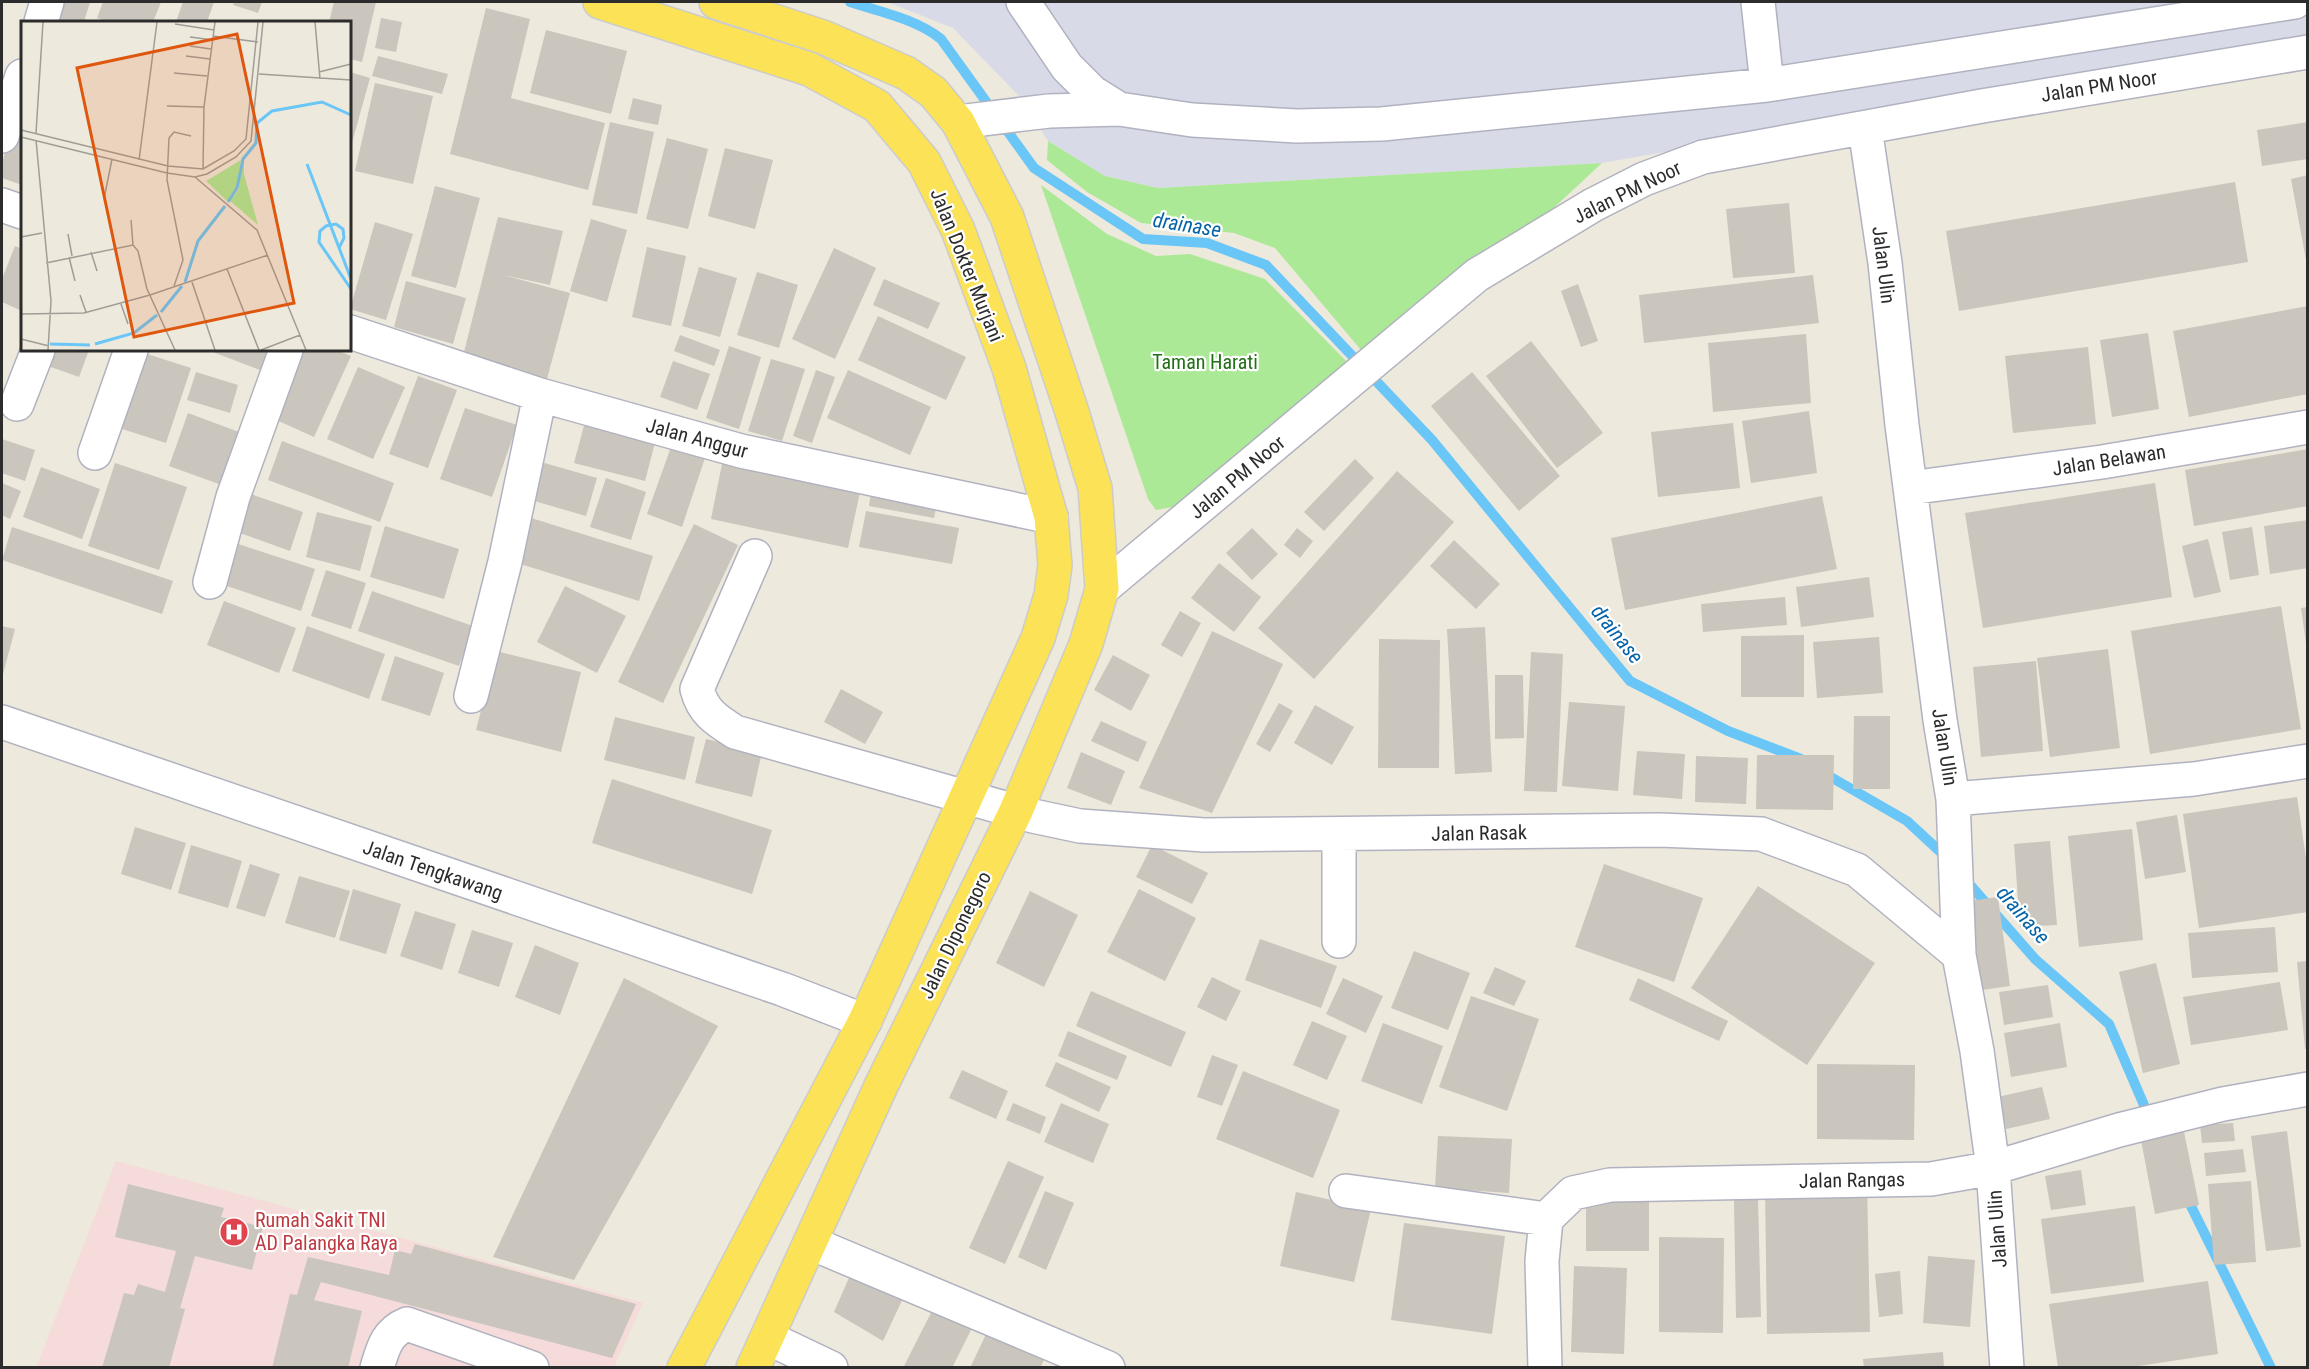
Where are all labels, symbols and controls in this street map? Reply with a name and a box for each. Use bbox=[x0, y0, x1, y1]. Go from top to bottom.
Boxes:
inset map bbox=[21, 21, 351, 351]
street label: Jalan PM Noor bbox=[2039, 65, 2159, 107]
street label: Jalan PM Noor bbox=[1569, 156, 1685, 228]
street label: Jalan Dokter Murjani bbox=[925, 185, 1009, 345]
water label: drainase bbox=[1151, 208, 1223, 242]
street label: Jalan Ulin bbox=[1867, 225, 1901, 305]
park label: Taman Harati bbox=[1152, 350, 1258, 374]
street label: Jalan Anggur bbox=[643, 413, 751, 463]
street label: Jalan PM Noor bbox=[1184, 430, 1290, 524]
street label: Jalan Belawan bbox=[2051, 439, 2167, 481]
water label: drainase bbox=[1586, 600, 1648, 668]
street label: Jalan Ulin bbox=[1927, 707, 1963, 787]
street label: Jalan Rasak bbox=[1431, 820, 1527, 846]
street label: Jalan Tengkawang bbox=[360, 835, 506, 905]
street label: Jalan Diponegoro bbox=[914, 867, 996, 1003]
water label: drainase bbox=[1991, 881, 2055, 949]
street label: Jalan Rangas bbox=[1799, 1167, 1905, 1193]
street label: Jalan Ulin bbox=[1982, 1189, 2012, 1269]
place label: Rumah Sakit TNI AD Palangka Raya bbox=[255, 1208, 398, 1255]
hospital icon: Rumah Sakit TNI AD Palangka Raya bbox=[218, 1216, 250, 1248]

